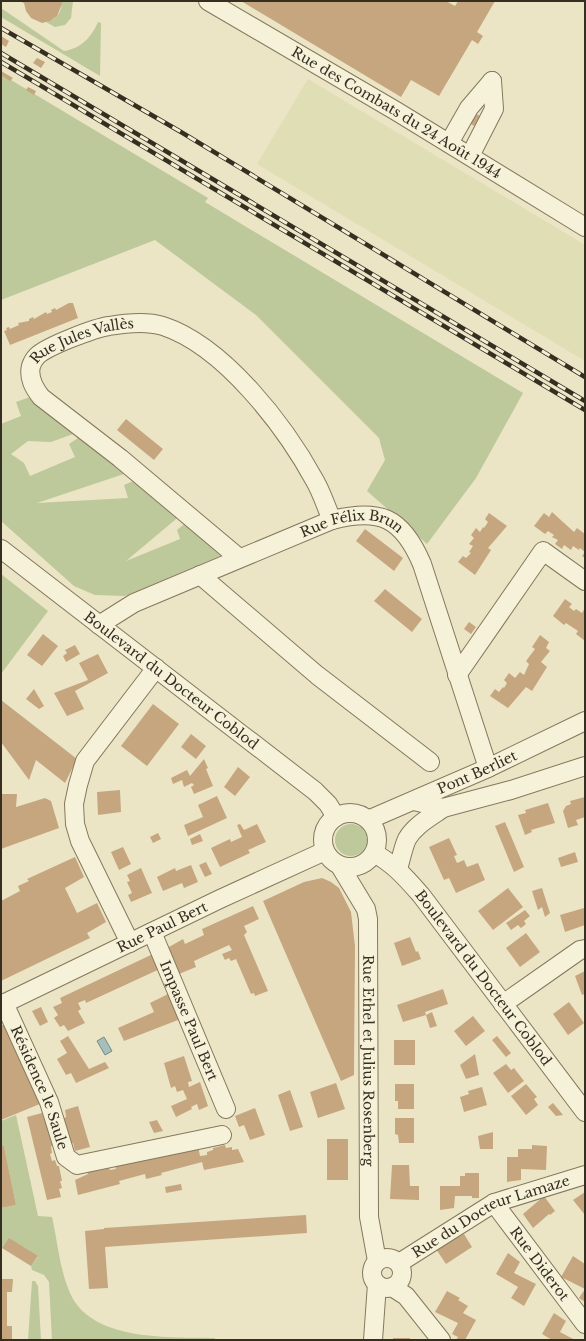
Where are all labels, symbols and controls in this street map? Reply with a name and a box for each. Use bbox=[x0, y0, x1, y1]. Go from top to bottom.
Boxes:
street label: Rue des Combats du 24 Août 1944 bbox=[288, 43, 505, 183]
street label: Rue Jules Vallès bbox=[26, 314, 134, 367]
text: Rue Félix Brun bbox=[297, 506, 408, 541]
street label: Rue Félix Brun bbox=[296, 527, 404, 543]
street label: Boulevard du Docteur Coblod bbox=[80, 607, 263, 754]
street label: Pont Berliet bbox=[434, 746, 520, 798]
street label: Boulevard du Docteur Coblod bbox=[411, 886, 556, 1070]
street label: Rue Paul Bert bbox=[114, 897, 211, 957]
street label: Rue Ethel et Julius Rosenberg bbox=[359, 955, 378, 1167]
street label: Impasse Paul Bert bbox=[156, 958, 222, 1084]
street label: Résidence le Saule bbox=[7, 1023, 72, 1152]
street label: Rue du Docteur Lamaze bbox=[409, 1171, 572, 1262]
street label: Rue Diderot bbox=[506, 1223, 574, 1305]

